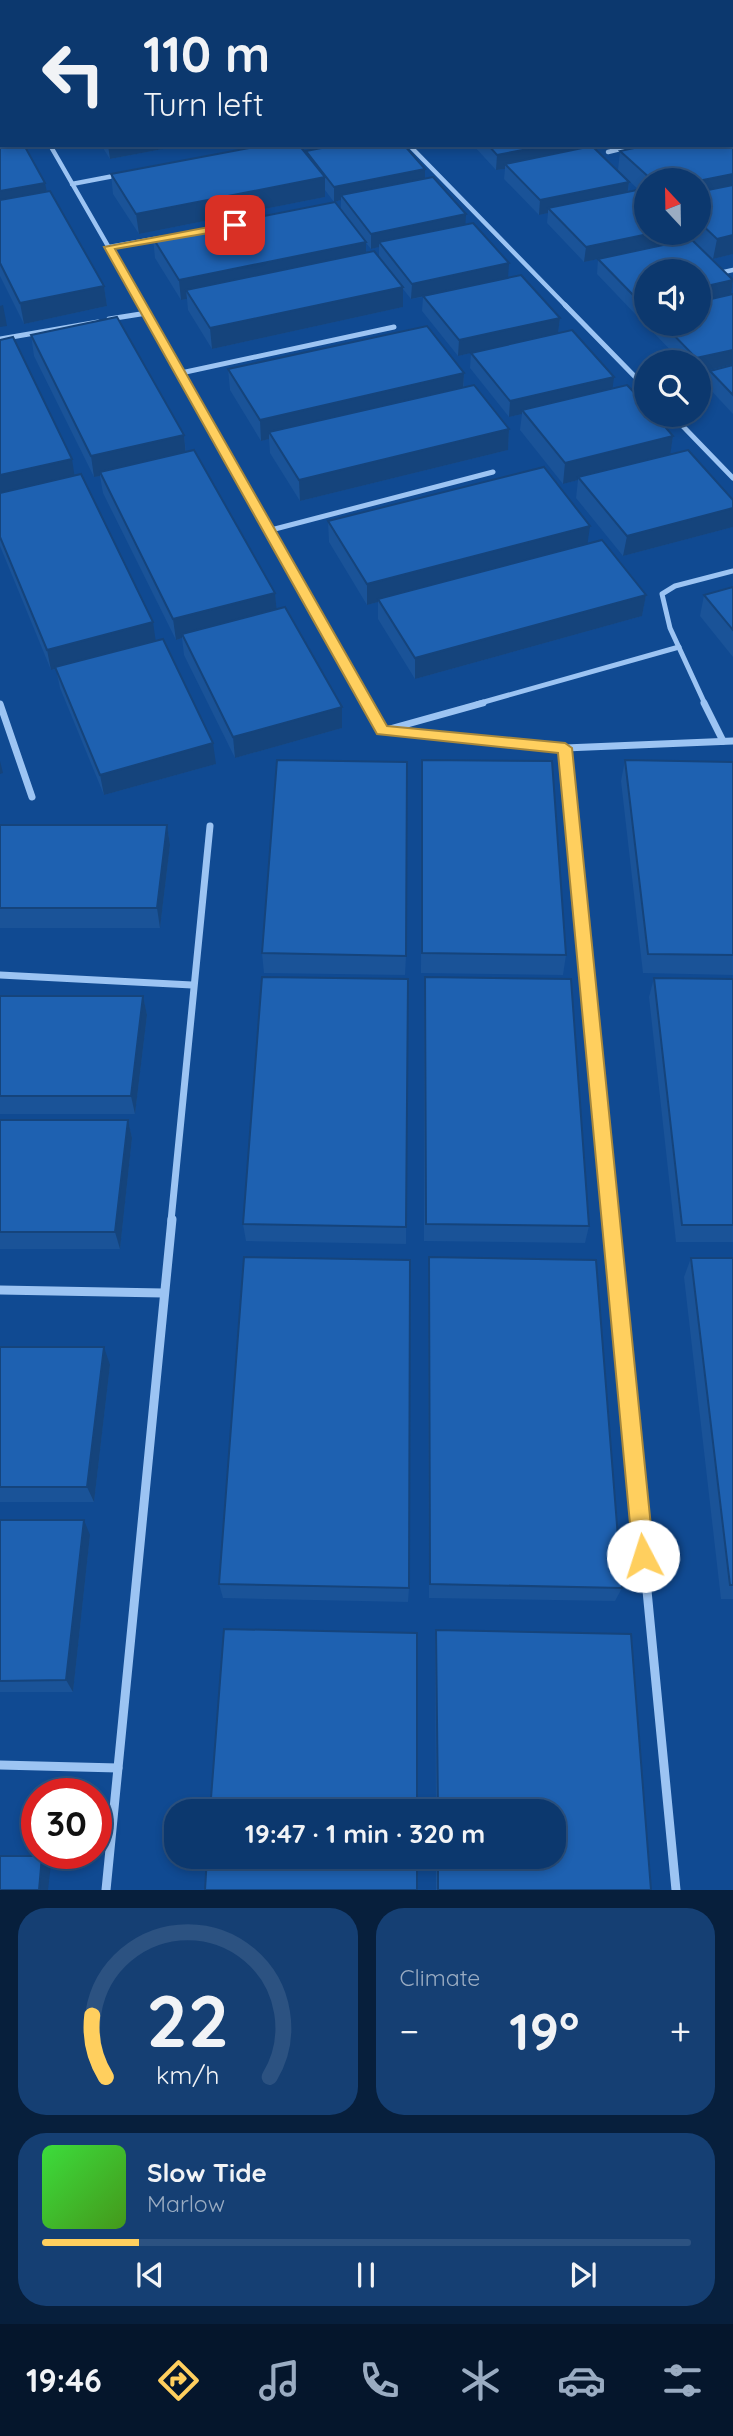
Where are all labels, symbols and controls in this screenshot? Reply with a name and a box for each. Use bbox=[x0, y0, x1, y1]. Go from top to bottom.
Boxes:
text: 110 m bbox=[143, 23, 270, 84]
icon: left bbox=[28, 28, 119, 119]
text: Turn left bbox=[143, 84, 264, 124]
north arrow bbox=[634, 168, 710, 245]
map controls bbox=[634, 168, 711, 427]
pin bbox=[205, 195, 265, 255]
icon: arrive bbox=[216, 206, 254, 244]
button: sound bbox=[634, 259, 711, 336]
button: search bbox=[634, 350, 711, 427]
position arrow bbox=[606, 1519, 680, 1593]
speed limit sign: 30 bbox=[21, 1778, 112, 1869]
text: 19:47 · 1 min · 320 m bbox=[245, 1817, 485, 1850]
text: Climate bbox=[400, 1963, 480, 1992]
text: 22 bbox=[146, 1975, 229, 2066]
text: 19° bbox=[509, 1998, 580, 2063]
text: − bbox=[400, 2007, 419, 2055]
text: + bbox=[670, 2007, 691, 2055]
text: km/h bbox=[156, 2059, 219, 2090]
text: Slow Tide bbox=[147, 2156, 267, 2189]
text: Marlow bbox=[147, 2189, 225, 2218]
icon: previous bbox=[131, 2256, 169, 2294]
icon: pause bbox=[347, 2256, 385, 2294]
icon: next bbox=[564, 2256, 602, 2294]
icon: directions bbox=[154, 2356, 203, 2405]
icon: music bbox=[255, 2356, 304, 2405]
icon: phone bbox=[355, 2356, 404, 2405]
icon: climate bbox=[456, 2356, 505, 2405]
icon: car bbox=[557, 2356, 606, 2405]
icon: filters bbox=[658, 2356, 707, 2405]
text: 19:46 bbox=[26, 2360, 102, 2400]

